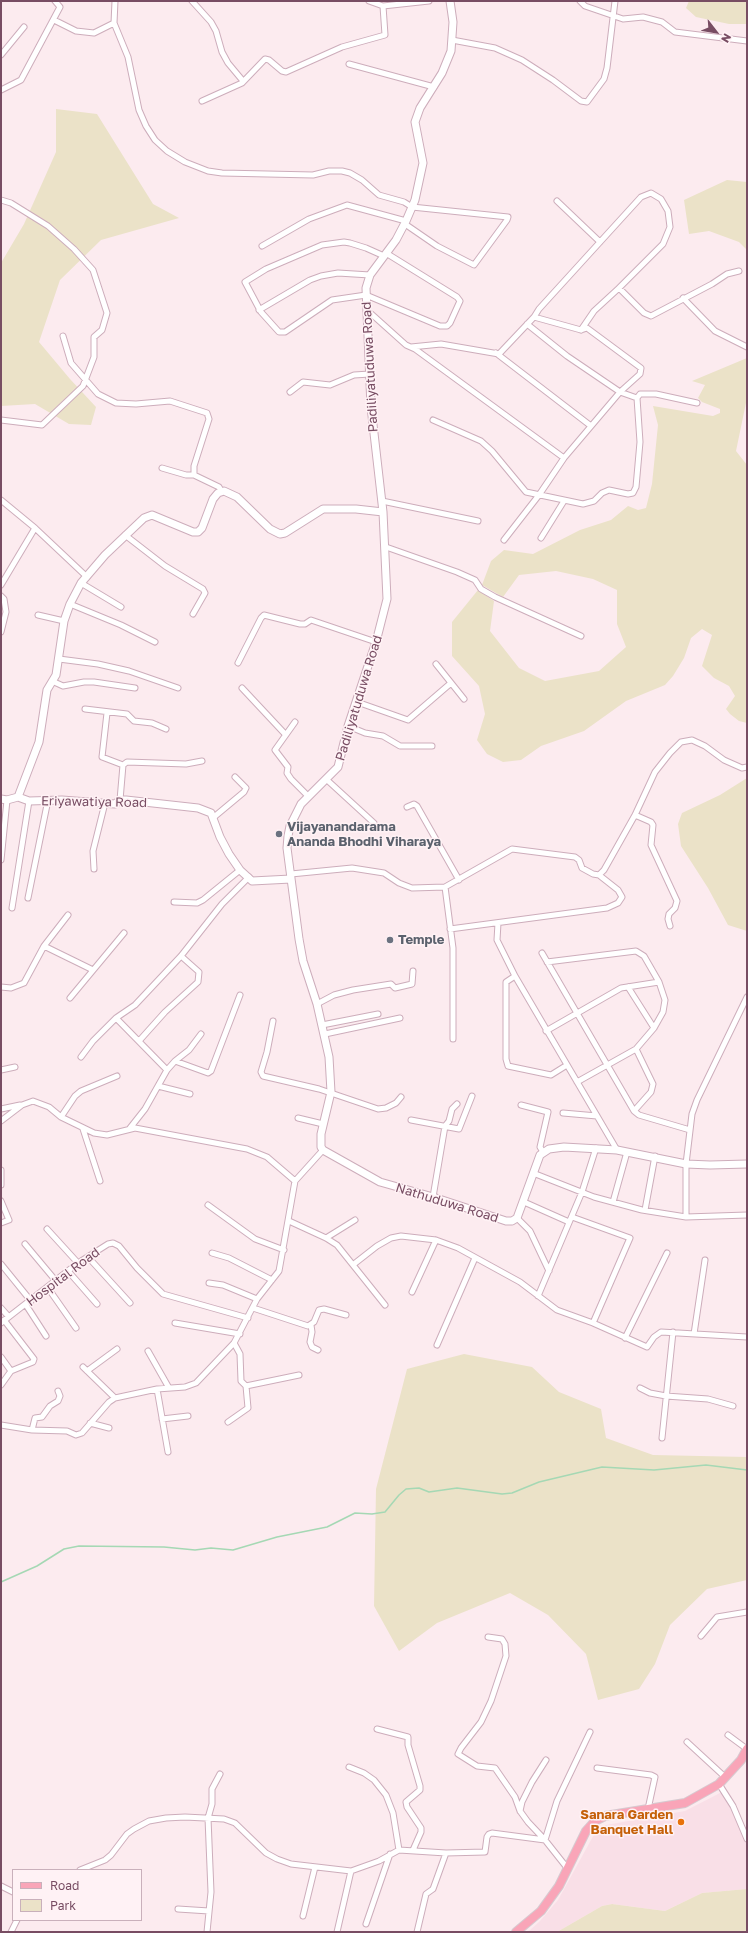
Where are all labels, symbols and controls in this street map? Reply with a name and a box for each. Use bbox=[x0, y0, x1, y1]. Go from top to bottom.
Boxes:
north arrow bbox=[696, 12, 736, 52]
text: N bbox=[719, 32, 734, 45]
street label: Padiliyatuduwa Road bbox=[359, 301, 381, 433]
street label: Padiliyatuduwa Road bbox=[332, 633, 386, 763]
street label: Eriyawatiya Road bbox=[41, 793, 147, 811]
place label: Vijayanandarama Ananda Bhodhi Viharaya bbox=[287, 819, 441, 850]
marker: Vijayanandarama Ananda Bhodhi Viharaya bbox=[274, 829, 284, 839]
place label: Temple bbox=[398, 932, 444, 948]
marker: Temple bbox=[385, 935, 395, 945]
street label: Nathuduwa Road bbox=[394, 1180, 500, 1226]
street label: Hospital Road bbox=[23, 1244, 103, 1310]
place label: Sanara Garden Banquet Hall bbox=[580, 1807, 673, 1838]
marker: Sanara Garden Banquet Hall bbox=[676, 1817, 686, 1827]
legend bbox=[12, 1869, 142, 1921]
text: Road bbox=[50, 1878, 79, 1893]
text: Park bbox=[50, 1898, 76, 1913]

